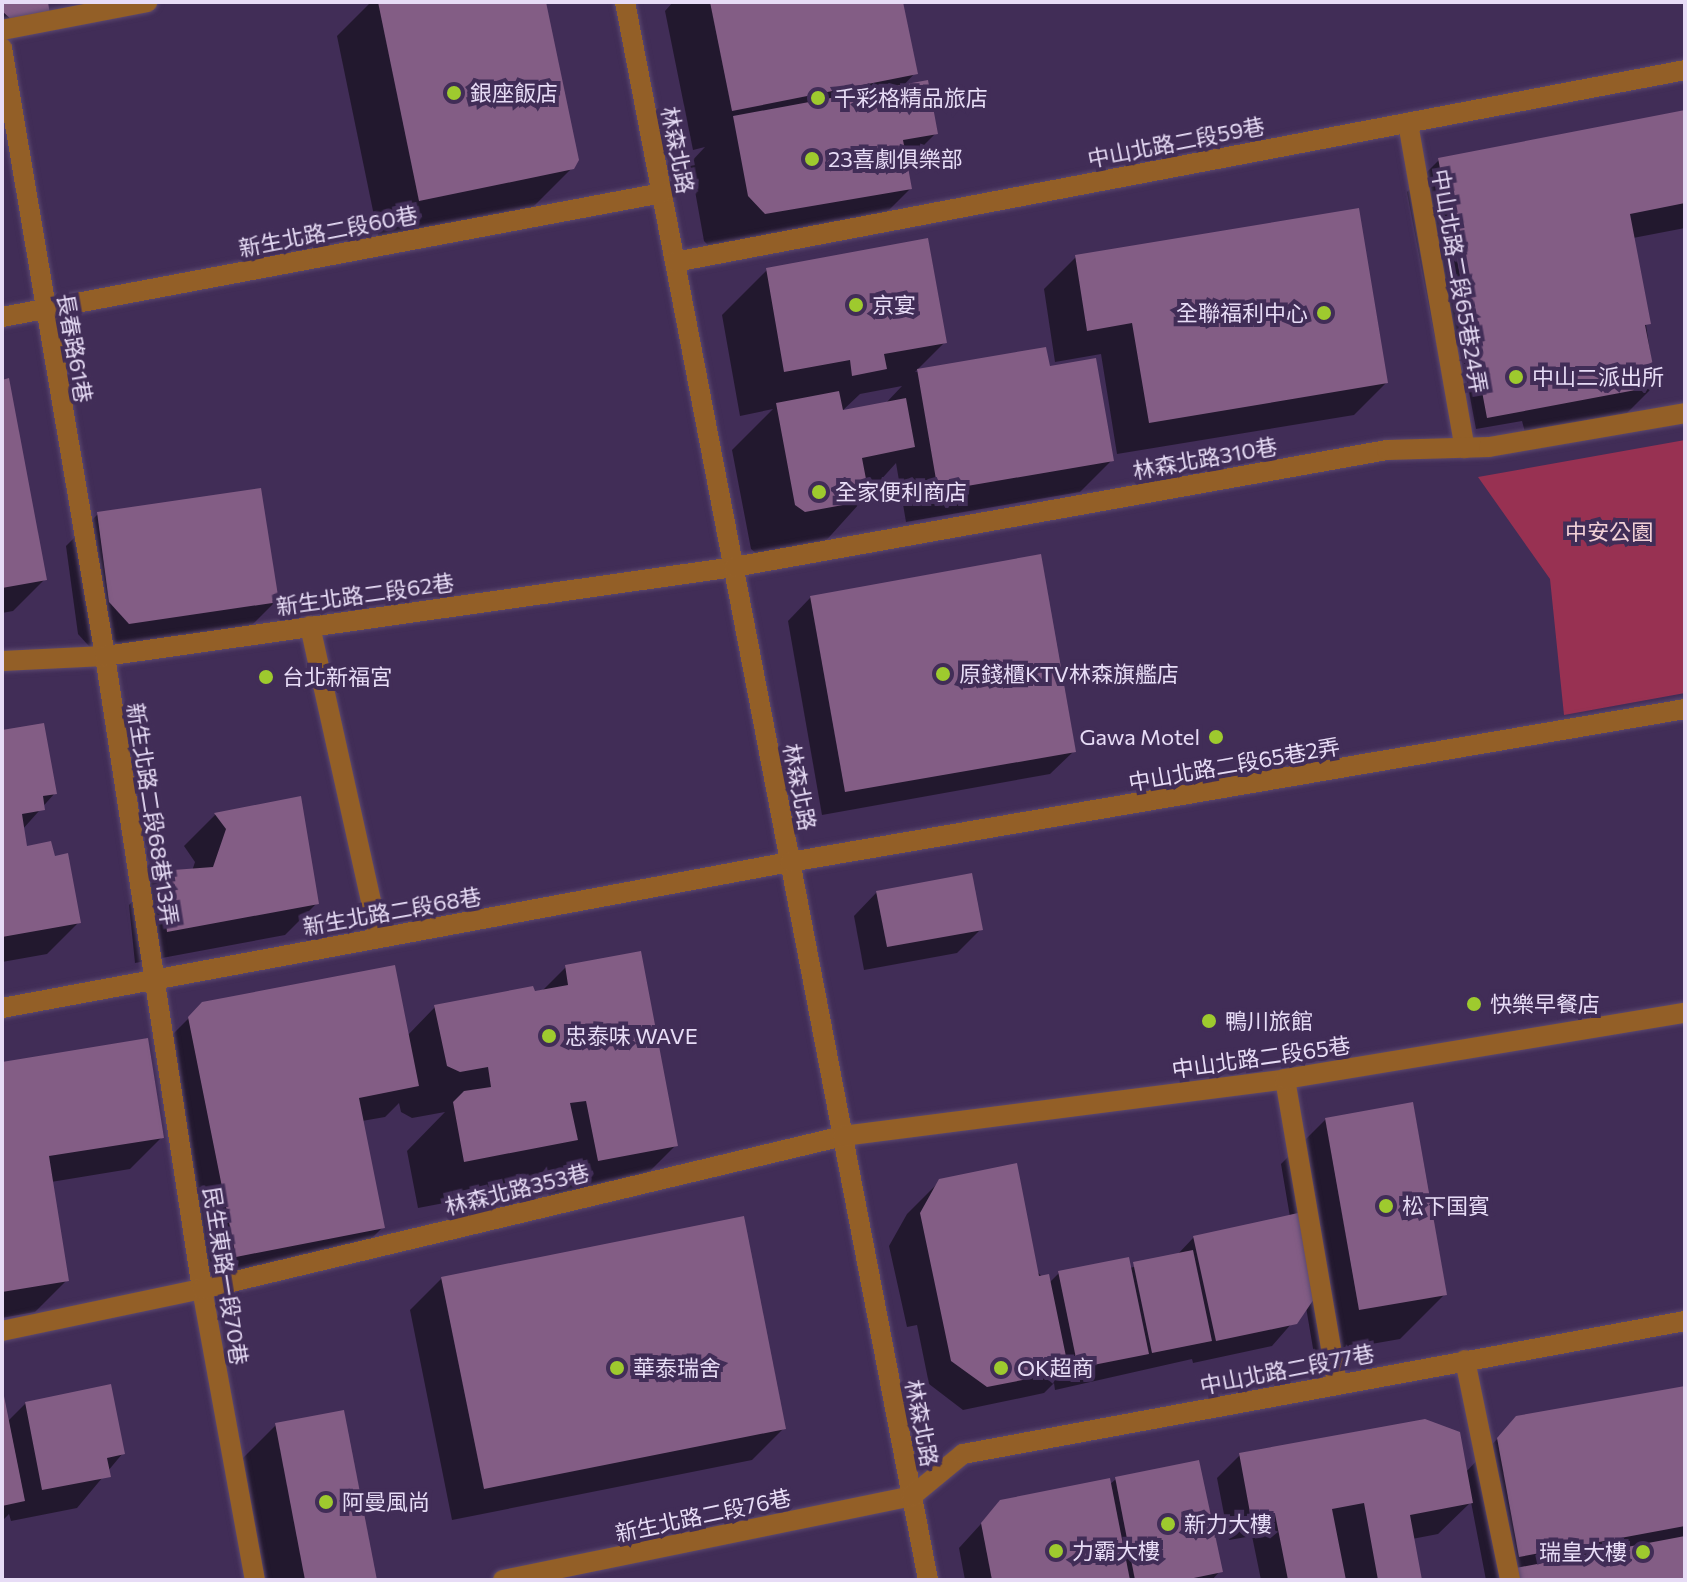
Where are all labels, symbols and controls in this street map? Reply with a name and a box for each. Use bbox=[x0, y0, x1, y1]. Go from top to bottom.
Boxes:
place label: 銀座飯店 bbox=[470, 80, 558, 106]
marker: 銀座飯店 bbox=[445, 84, 463, 102]
place label: 千彩格精品旅店 bbox=[834, 85, 988, 111]
marker: 千彩格精品旅店 bbox=[809, 89, 827, 107]
street label: 林森北路 bbox=[657, 104, 699, 196]
street label: 中山北路二段59巷 bbox=[1085, 112, 1267, 172]
place label: 23喜劇俱樂部 bbox=[828, 146, 963, 172]
marker: 23喜劇俱樂部 bbox=[803, 150, 821, 168]
street label: 中山北路二段65巷24弄 bbox=[1427, 167, 1493, 395]
street label: 新生北路二段60巷 bbox=[236, 201, 420, 261]
street label: 長春路61巷 bbox=[52, 291, 98, 405]
place label: 京宴 bbox=[872, 292, 916, 318]
marker: 京宴 bbox=[847, 296, 865, 314]
place label: 全聯福利中心 bbox=[1176, 300, 1308, 326]
marker: 全聯福利中心 bbox=[1315, 304, 1333, 322]
place label: 中山二派出所 bbox=[1532, 364, 1664, 390]
marker: 中山二派出所 bbox=[1507, 368, 1525, 386]
street label: 林森北路310巷 bbox=[1131, 432, 1279, 484]
place label: 全家便利商店 bbox=[835, 479, 967, 505]
marker: 全家便利商店 bbox=[810, 483, 828, 501]
park label: 中安公園 bbox=[1565, 519, 1653, 545]
street label: 新生北路二段62巷 bbox=[274, 568, 456, 620]
place label: 原錢櫃KTV林森旗艦店 bbox=[959, 661, 1179, 687]
place label: 台北新福宮 bbox=[282, 664, 392, 690]
marker: 原錢櫃KTV林森旗艦店 bbox=[934, 665, 952, 683]
marker: 台北新福宮 bbox=[257, 668, 275, 686]
street label: 新生北路二段68巷13弄 bbox=[122, 701, 184, 927]
place label: Gawa Motel bbox=[1079, 724, 1200, 750]
marker: Gawa Motel bbox=[1207, 728, 1225, 746]
street label: 中山北路二段65巷2弄 bbox=[1126, 732, 1342, 796]
street label: 林森北路 bbox=[779, 741, 821, 833]
street label: 新生北路二段68巷 bbox=[301, 882, 483, 940]
place label: 快樂早餐店 bbox=[1490, 991, 1600, 1017]
marker: 快樂早餐店 bbox=[1465, 995, 1483, 1013]
place label: 鴨川旅館 bbox=[1225, 1008, 1313, 1034]
marker: 鴨川旅館 bbox=[1200, 1012, 1218, 1030]
place label: 忠泰味 WAVE bbox=[565, 1023, 698, 1049]
marker: 忠泰味 WAVE bbox=[540, 1027, 558, 1045]
street label: 中山北路二段65巷 bbox=[1170, 1031, 1352, 1083]
street label: 林森北路353巷 bbox=[442, 1158, 592, 1220]
street label: 民生東路一段70巷 bbox=[199, 1185, 253, 1367]
place label: 松下国賓 bbox=[1402, 1193, 1490, 1219]
marker: 松下国賓 bbox=[1377, 1197, 1395, 1215]
street label: 中山北路二段77巷 bbox=[1197, 1339, 1377, 1399]
place label: 華泰瑞舍 bbox=[633, 1355, 721, 1381]
place label: OK超商 bbox=[1017, 1355, 1094, 1381]
marker: 華泰瑞舍 bbox=[608, 1359, 626, 1377]
marker: OK超商 bbox=[992, 1359, 1010, 1377]
street label: 林森北路 bbox=[901, 1377, 943, 1469]
street label: 新生北路二段76巷 bbox=[613, 1483, 793, 1547]
place label: 阿曼風尚 bbox=[342, 1489, 430, 1515]
marker: 阿曼風尚 bbox=[317, 1493, 335, 1511]
place label: 新力大樓 bbox=[1184, 1511, 1272, 1537]
marker: 新力大樓 bbox=[1159, 1515, 1177, 1533]
place label: 力霸大樓 bbox=[1072, 1538, 1160, 1564]
place label: 瑞皇大樓 bbox=[1539, 1539, 1627, 1565]
marker: 力霸大樓 bbox=[1047, 1542, 1065, 1560]
marker: 瑞皇大樓 bbox=[1634, 1543, 1652, 1561]

